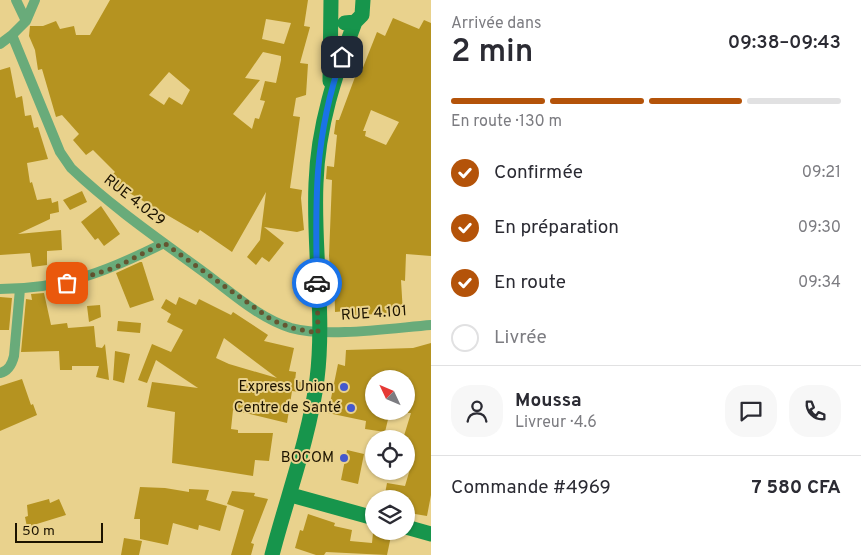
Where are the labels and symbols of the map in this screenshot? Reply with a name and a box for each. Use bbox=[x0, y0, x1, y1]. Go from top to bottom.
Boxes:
pin bbox=[321, 36, 363, 78]
street label: RUE 4.029 bbox=[99, 171, 169, 231]
courier bbox=[292, 258, 342, 308]
pin bbox=[46, 262, 88, 304]
street label: RUE 4.101 bbox=[340, 302, 408, 326]
north arrow bbox=[365, 370, 415, 420]
place label: Express Union bbox=[238, 378, 334, 397]
marker: Express Union bbox=[338, 381, 350, 393]
place label: Centre de Santé bbox=[234, 399, 341, 418]
marker: Centre de Santé bbox=[345, 402, 357, 414]
place label: BOCOM bbox=[281, 449, 334, 468]
marker: BOCOM bbox=[338, 452, 350, 464]
scale bar bbox=[15, 520, 102, 543]

